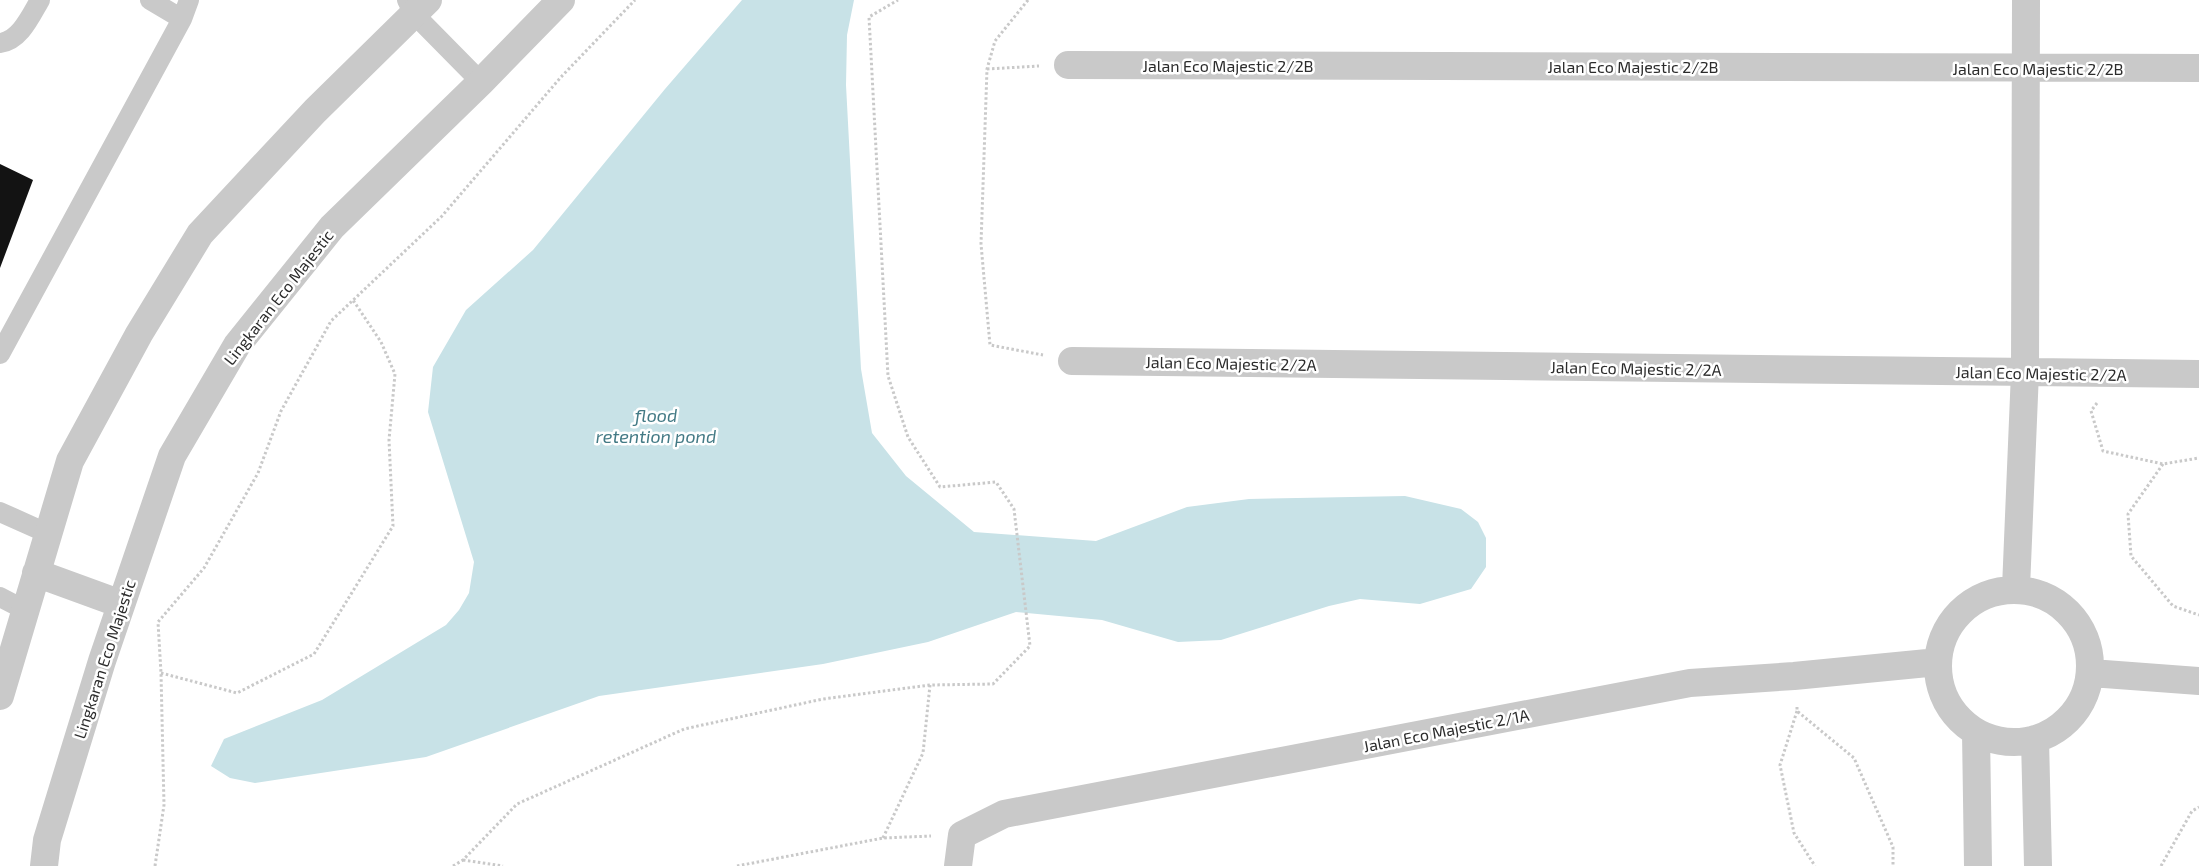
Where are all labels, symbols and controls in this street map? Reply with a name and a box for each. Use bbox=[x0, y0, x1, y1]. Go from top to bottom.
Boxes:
street label: Jalan Eco Majestic 2/2B bbox=[1142, 56, 1314, 76]
street label: Jalan Eco Majestic 2/2B bbox=[1547, 57, 1719, 77]
street label: Jalan Eco Majestic 2/2B bbox=[1952, 59, 2124, 79]
street label: Lingkaran Eco Majestic bbox=[219, 226, 338, 369]
street label: Jalan Eco Majestic 2/2A bbox=[1145, 352, 1317, 375]
street label: Jalan Eco Majestic 2/2A bbox=[1550, 357, 1722, 380]
street label: Jalan Eco Majestic 2/2A bbox=[1955, 362, 2127, 385]
water label: flood retention pond bbox=[596, 404, 716, 447]
street label: Lingkaran Eco Majestic bbox=[69, 577, 140, 741]
street label: Jalan Eco Majestic 2/1A bbox=[1361, 705, 1531, 756]

